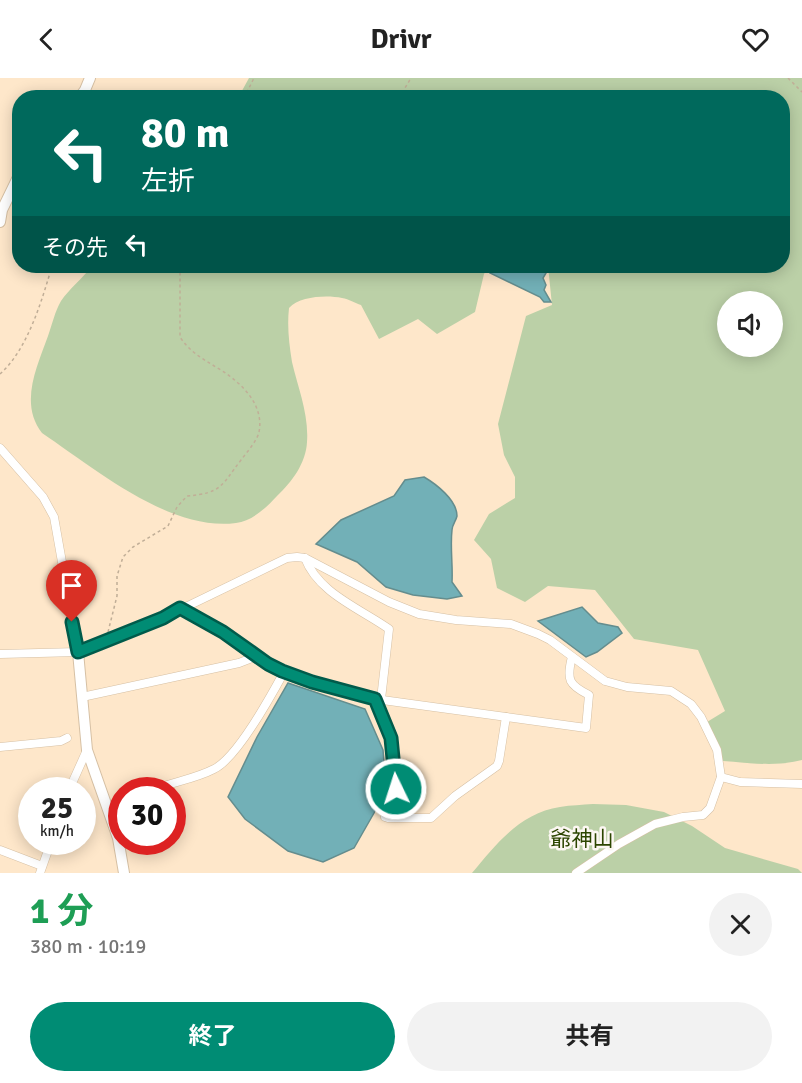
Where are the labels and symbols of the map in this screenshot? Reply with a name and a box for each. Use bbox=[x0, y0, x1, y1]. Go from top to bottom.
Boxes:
pin bbox=[46, 560, 97, 622]
position arrow bbox=[364, 757, 428, 821]
speed limit sign: 30 bbox=[108, 777, 186, 855]
park label: 爺神山 bbox=[551, 826, 614, 852]

